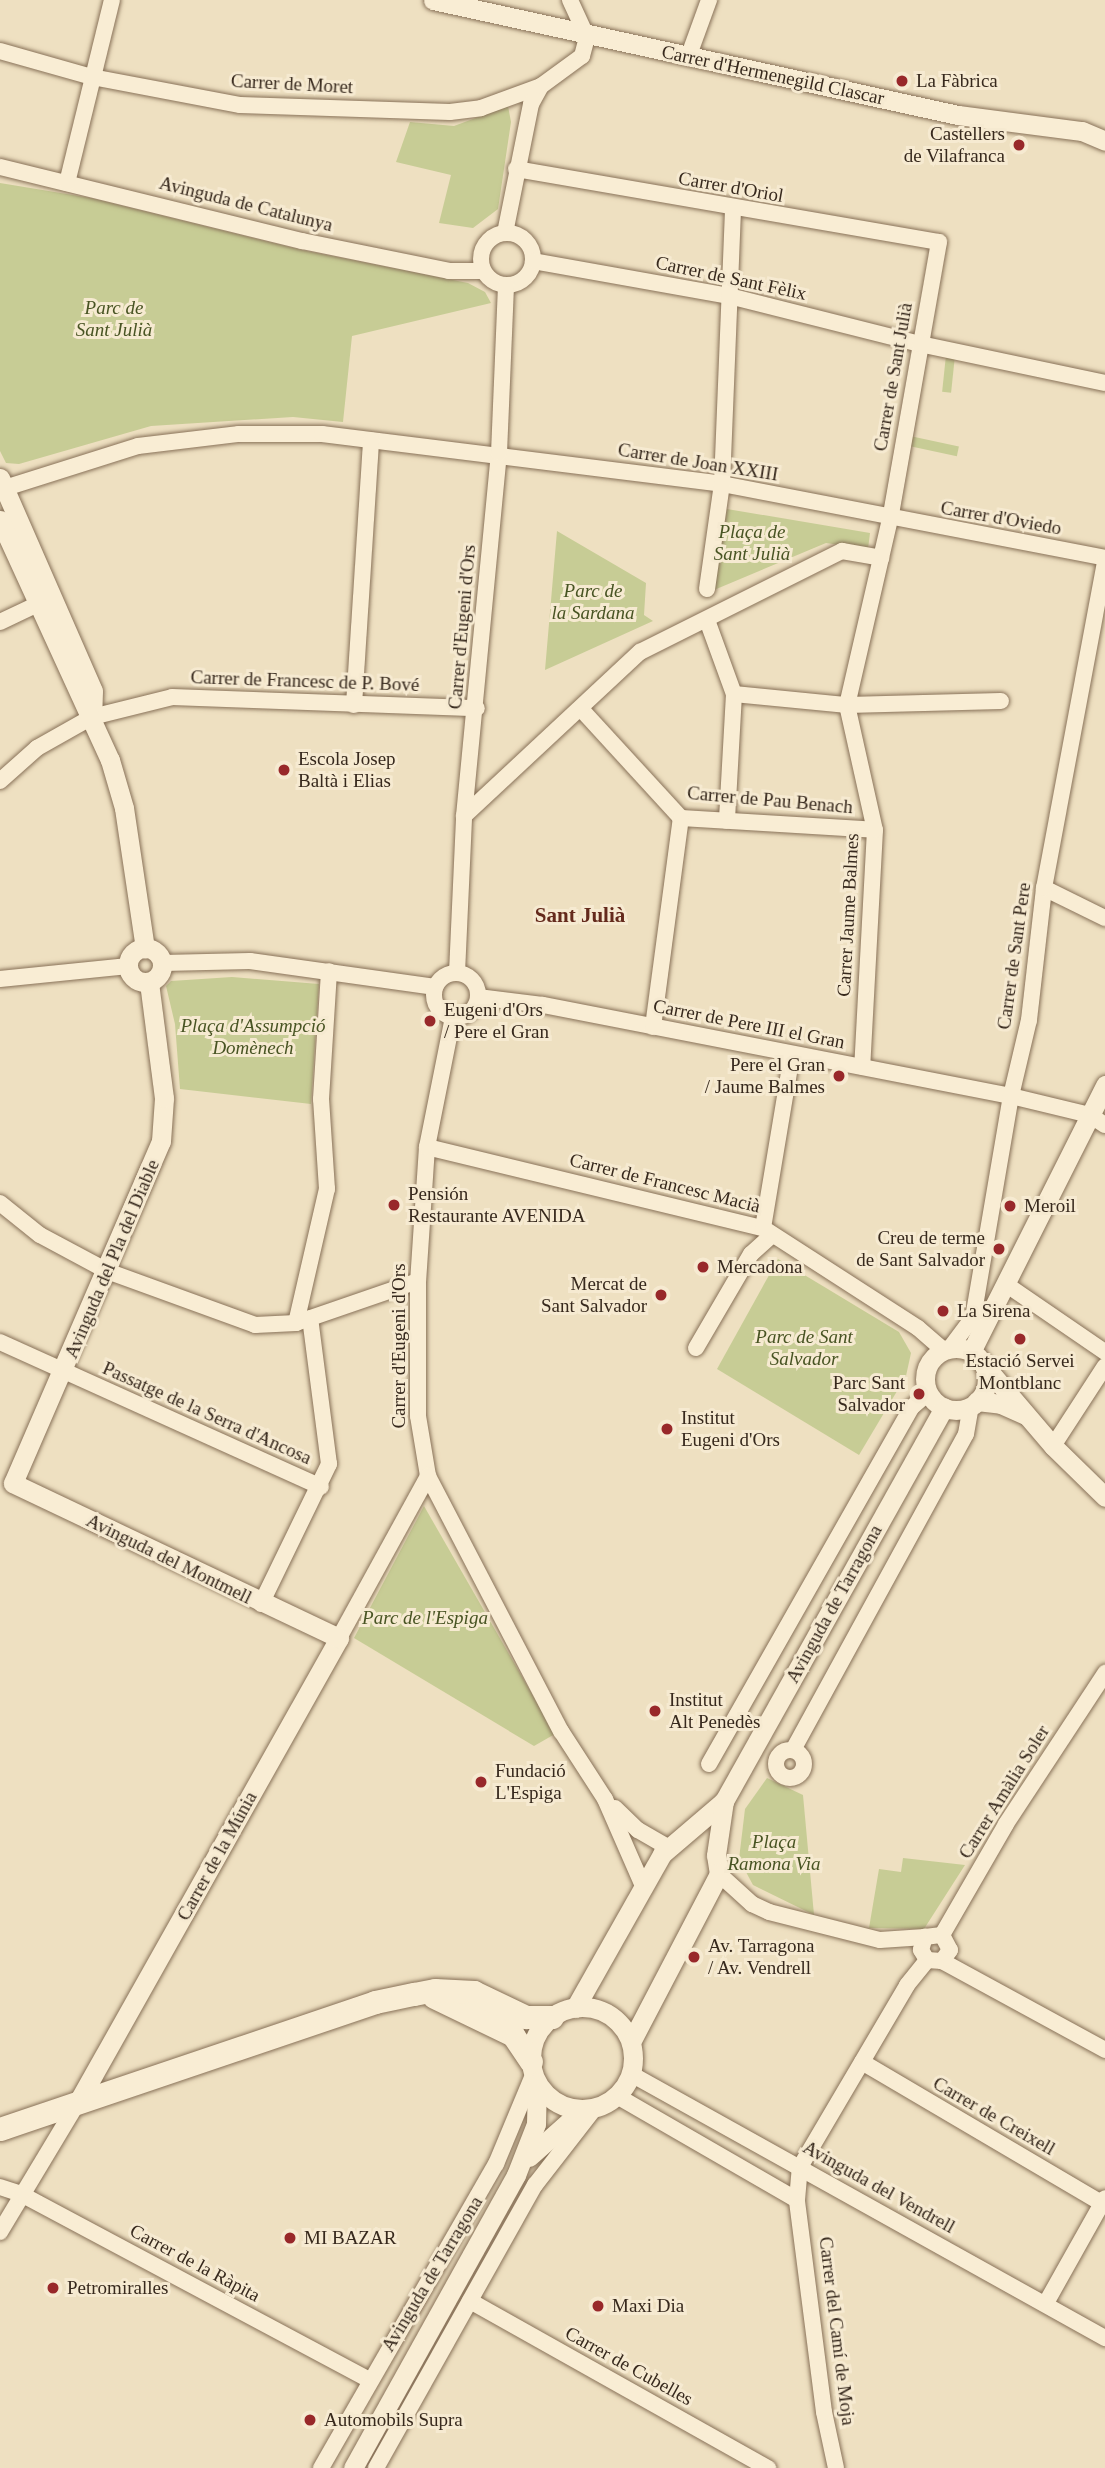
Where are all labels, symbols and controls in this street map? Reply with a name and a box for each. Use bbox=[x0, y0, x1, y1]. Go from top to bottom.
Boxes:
street label: Carrer d'Hermenegild Clascar bbox=[660, 40, 886, 110]
street label: Carrer de Moret bbox=[230, 69, 354, 99]
place label: La Fàbrica bbox=[916, 70, 998, 92]
marker: La Fàbrica bbox=[894, 73, 910, 89]
place label: Castellers de Vilafranca bbox=[903, 123, 1005, 167]
marker: Castellers de Vilafranca bbox=[1011, 137, 1027, 153]
street label: Carrer d'Oriol bbox=[677, 167, 785, 207]
street label: Avinguda de Catalunya bbox=[157, 171, 335, 237]
street label: Carrer de Sant Fèlix bbox=[654, 251, 808, 305]
park label: Parc de Sant Julià bbox=[76, 297, 152, 341]
street label: Carrer de Sant Julià bbox=[869, 301, 917, 453]
street label: Carrer de Joan XXIII bbox=[616, 438, 780, 486]
street label: Carrer d'Oviedo bbox=[939, 496, 1063, 540]
park label: Plaça de Sant Julià bbox=[714, 521, 790, 565]
street label: Carrer d'Eugeni d'Ors bbox=[443, 544, 481, 710]
park label: Parc de la Sardana bbox=[551, 580, 635, 624]
street label: Carrer de Francesc de P. Bové bbox=[190, 666, 420, 696]
place label: Escola Josep Baltà i Elias bbox=[298, 748, 396, 792]
marker: Escola Josep Baltà i Elias bbox=[276, 762, 292, 778]
street label: Carrer de Pau Benach bbox=[686, 781, 854, 819]
street label: Carrer Jaume Balmes bbox=[832, 833, 864, 997]
street label: Carrer de Sant Pere bbox=[992, 881, 1036, 1031]
district label: Sant Julià bbox=[535, 902, 625, 928]
street label: Carrer de Pere III el Gran bbox=[651, 994, 847, 1054]
place label: Eugeni d'Ors / Pere el Gran bbox=[444, 999, 549, 1043]
marker: Eugeni d'Ors / Pere el Gran bbox=[422, 1013, 438, 1029]
park label: Plaça d'Assumpció Domènech bbox=[181, 1015, 325, 1059]
place label: Pere el Gran / Jaume Balmes bbox=[705, 1054, 825, 1098]
marker: Pere el Gran / Jaume Balmes bbox=[831, 1068, 847, 1084]
street label: Carrer de Francesc Macià bbox=[567, 1148, 763, 1218]
street label: Avinguda del Pla del Diable bbox=[60, 1156, 164, 1362]
place label: Pensión Restaurante AVENIDA bbox=[408, 1183, 587, 1227]
place label: Meroil bbox=[1024, 1195, 1076, 1217]
marker: Pensión Restaurante AVENIDA bbox=[386, 1197, 402, 1213]
marker: Meroil bbox=[1002, 1198, 1018, 1214]
place label: Creu de terme de Sant Salvador bbox=[856, 1227, 985, 1271]
marker: Creu de terme de Sant Salvador bbox=[991, 1241, 1007, 1257]
place label: Mercadona bbox=[717, 1256, 802, 1278]
marker: Mercadona bbox=[695, 1259, 711, 1275]
street label: Carrer d'Eugeni d'Ors bbox=[388, 1263, 410, 1429]
place label: Mercat de Sant Salvador bbox=[541, 1273, 647, 1317]
marker: Mercat de Sant Salvador bbox=[653, 1287, 669, 1303]
place label: La Sirena bbox=[957, 1300, 1030, 1322]
marker: La Sirena bbox=[935, 1303, 951, 1319]
park label: Parc de Sant Salvador bbox=[755, 1326, 853, 1370]
marker: Estació Servei Montblanc bbox=[1012, 1331, 1028, 1347]
place label: Estació Servei Montblanc bbox=[965, 1350, 1075, 1394]
street label: Passatge de la Serra d'Ancosa bbox=[99, 1357, 315, 1469]
place label: Parc Sant Salvador bbox=[833, 1372, 905, 1416]
marker: Parc Sant Salvador bbox=[911, 1386, 927, 1402]
place label: Institut Eugeni d'Ors bbox=[681, 1407, 780, 1451]
marker: Institut Eugeni d'Ors bbox=[659, 1421, 675, 1437]
street label: Avinguda del Montmell bbox=[83, 1509, 255, 1609]
street label: Avinguda de Tarragona bbox=[781, 1521, 887, 1687]
park label: Parc de l'Espiga bbox=[362, 1607, 488, 1629]
place label: Institut Alt Penedès bbox=[669, 1689, 760, 1733]
marker: Institut Alt Penedès bbox=[647, 1703, 663, 1719]
street label: Carrer Amàlia Soler bbox=[954, 1721, 1054, 1863]
place label: Fundació L'Espiga bbox=[495, 1760, 566, 1804]
marker: Fundació L'Espiga bbox=[473, 1774, 489, 1790]
street label: Carrer de la Múnia bbox=[172, 1787, 262, 1925]
park label: Plaça Ramona Via bbox=[727, 1831, 821, 1875]
place label: Av. Tarragona / Av. Vendrell bbox=[708, 1935, 815, 1979]
marker: Av. Tarragona / Av. Vendrell bbox=[686, 1949, 702, 1965]
street label: Carrer de Creixell bbox=[929, 2072, 1059, 2160]
street label: Avinguda del Vendrell bbox=[799, 2136, 959, 2238]
street label: Avinguda de Tarragona bbox=[376, 2192, 488, 2356]
street label: Carrer de la Ràpita bbox=[126, 2219, 264, 2307]
place label: MI BAZAR bbox=[304, 2227, 396, 2249]
marker: MI BAZAR bbox=[282, 2230, 298, 2246]
street label: Carrer del Camí de Moja bbox=[814, 2235, 860, 2427]
place label: Petromiralles bbox=[67, 2277, 168, 2299]
marker: Petromiralles bbox=[45, 2280, 61, 2296]
place label: Maxi Dia bbox=[612, 2295, 684, 2317]
marker: Maxi Dia bbox=[590, 2298, 606, 2314]
street label: Carrer de Cubelles bbox=[561, 2322, 697, 2410]
place label: Automobils Supra bbox=[324, 2409, 463, 2431]
marker: Automobils Supra bbox=[302, 2412, 318, 2428]

